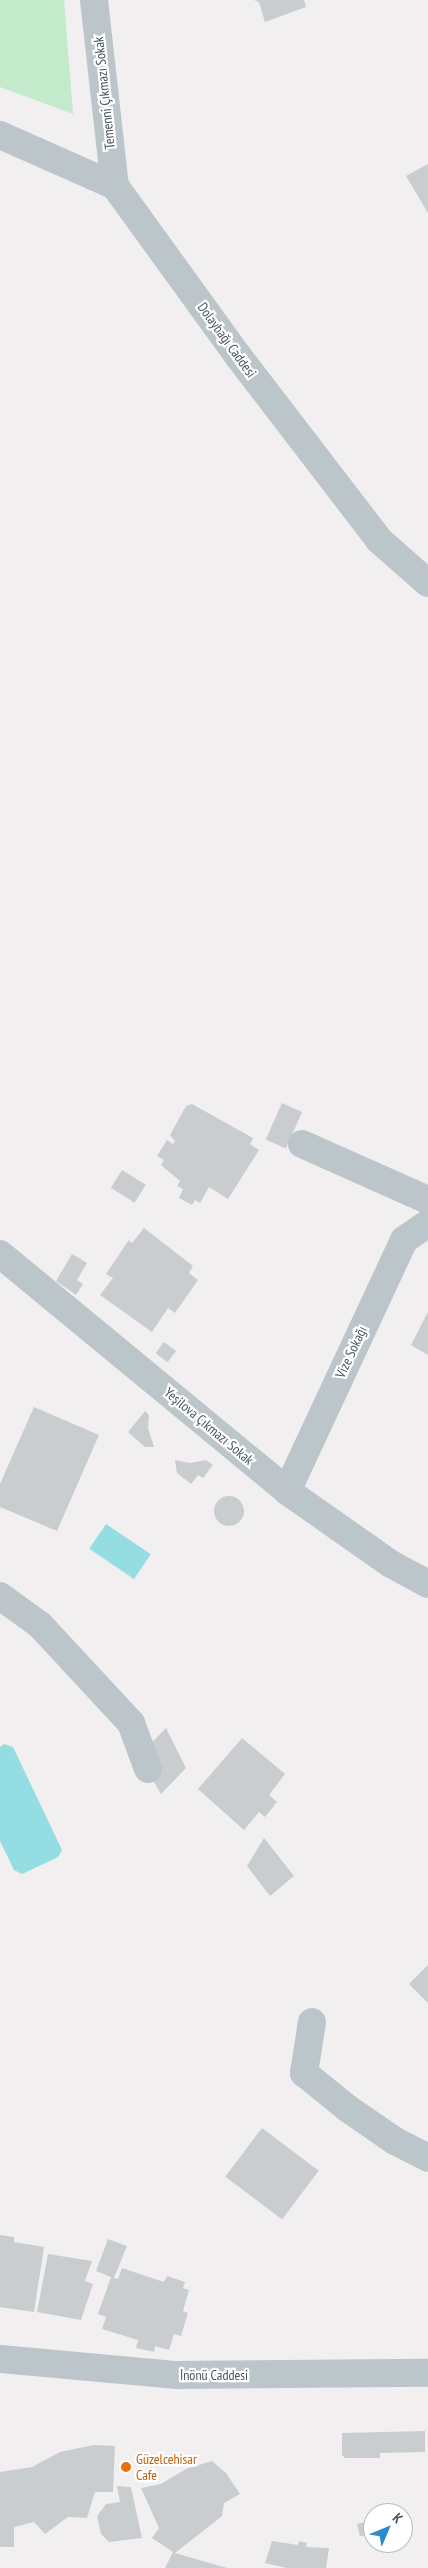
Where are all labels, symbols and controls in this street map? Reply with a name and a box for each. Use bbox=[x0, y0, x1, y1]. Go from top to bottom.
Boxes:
street label: Temenni Çıkmazı Sokak bbox=[90, 36, 118, 150]
street label: Dolaybağı Caddesi bbox=[194, 299, 260, 381]
street label: Vize Sokağı bbox=[332, 1323, 370, 1381]
street label: Yeşilova Çıkmazı Sokak bbox=[161, 1384, 257, 1468]
street label: İnönü Caddesi bbox=[180, 2367, 248, 2383]
place label: Güzelcehisar Cafe bbox=[136, 2451, 197, 2484]
marker: Güzelcehisar Cafe bbox=[120, 2461, 132, 2473]
north arrow bbox=[363, 2503, 413, 2553]
text: K bbox=[389, 2509, 407, 2527]

